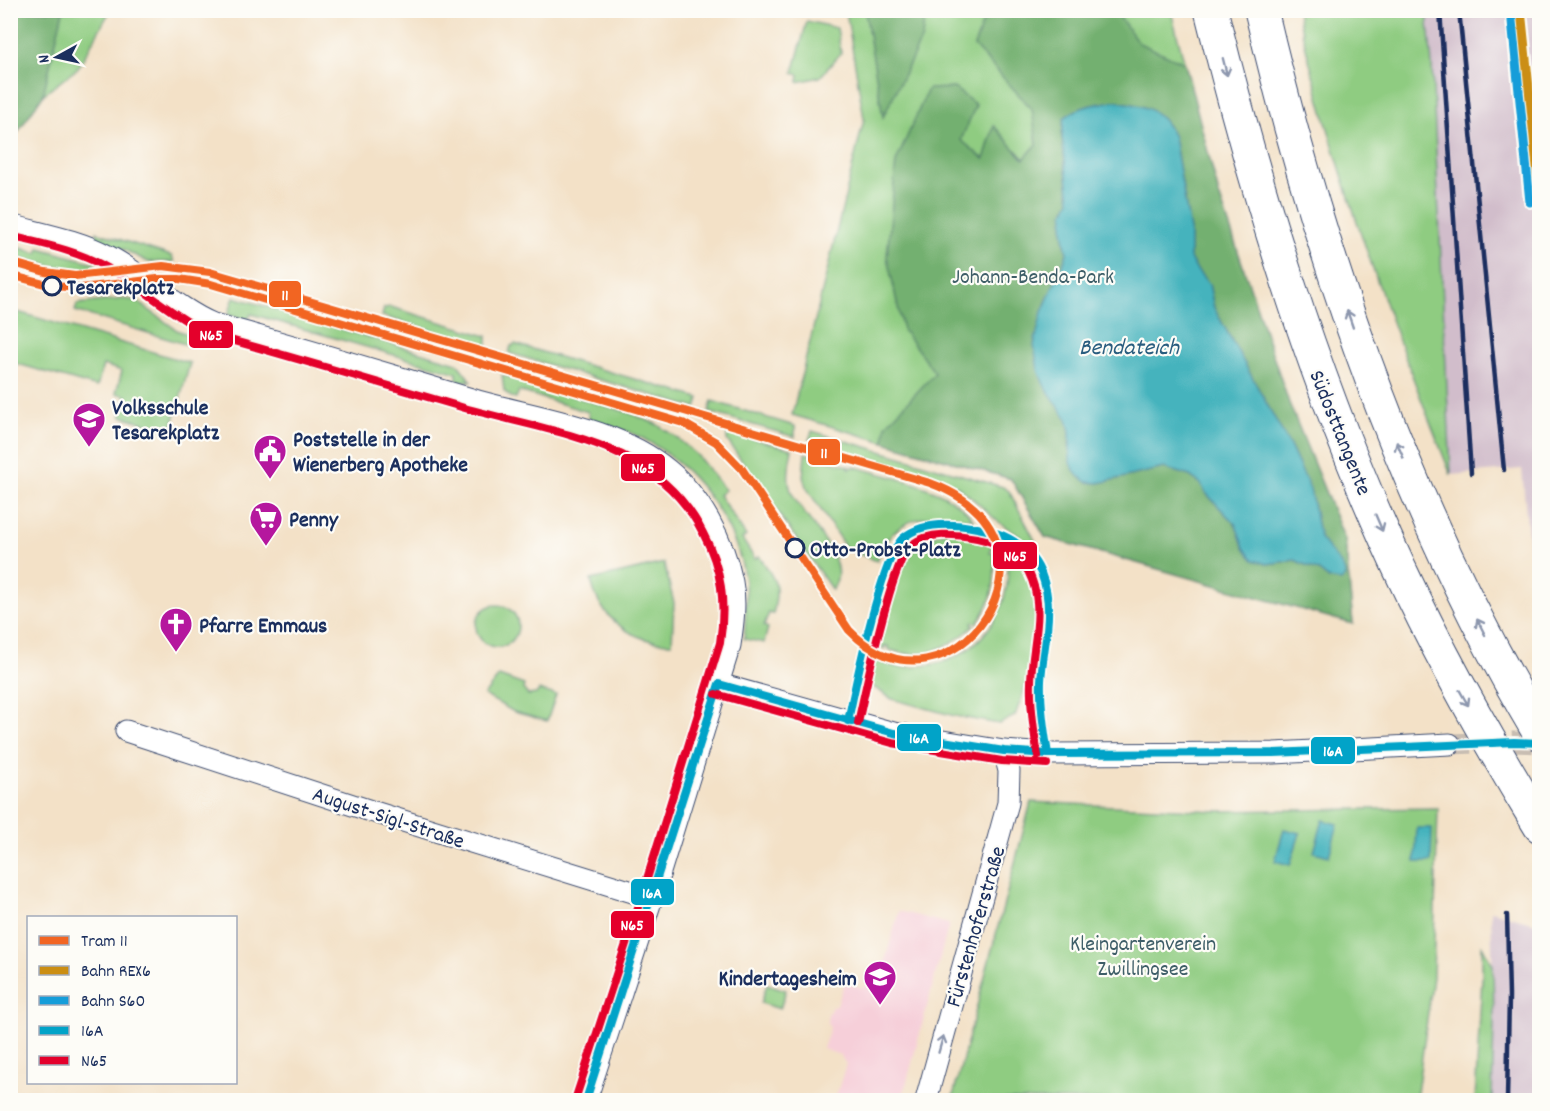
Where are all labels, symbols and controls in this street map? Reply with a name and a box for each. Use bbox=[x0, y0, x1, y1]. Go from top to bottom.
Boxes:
north arrow bbox=[27, 27, 87, 87]
text: N bbox=[33, 53, 57, 64]
one-way arrow bbox=[1220, 57, 1232, 76]
park label: Johann-Benda-Park bbox=[952, 263, 1114, 294]
place label: Tesarekplatz bbox=[67, 274, 175, 305]
marker: Tesarekplatz bbox=[42, 276, 62, 296]
line badge: 11 bbox=[268, 280, 302, 308]
text: 11 bbox=[281, 285, 289, 308]
one-way arrow bbox=[1343, 310, 1354, 329]
line badge: N65 bbox=[188, 320, 234, 349]
text: N65 bbox=[199, 325, 223, 348]
water label: Bendateich bbox=[1079, 332, 1180, 366]
street label: Südosttangente bbox=[1300, 366, 1378, 501]
place label: Volksschule Tesarekplatz bbox=[112, 394, 220, 450]
school or university icon: Volksschule Tesarekplatz bbox=[71, 401, 107, 448]
place label: Poststelle in der Wienerberg Apotheke bbox=[293, 426, 468, 482]
public building icon: Poststelle in der Wienerberg Apotheke bbox=[252, 433, 288, 480]
line badge: 11 bbox=[807, 438, 841, 466]
one-way arrow bbox=[1394, 441, 1405, 460]
text: 11 bbox=[820, 443, 828, 466]
line badge: N65 bbox=[620, 453, 666, 482]
text: N65 bbox=[631, 458, 655, 481]
supermarket icon: Penny bbox=[248, 500, 284, 547]
place label: Penny bbox=[289, 506, 339, 537]
one-way arrow bbox=[1373, 513, 1385, 531]
place label: Otto-Probst-Platz bbox=[810, 536, 961, 567]
marker: Otto-Probst-Platz bbox=[785, 538, 805, 558]
line badge: N65 bbox=[992, 541, 1038, 570]
text: N65 bbox=[1003, 546, 1027, 569]
church icon: Pfarre Emmaus bbox=[158, 606, 194, 653]
place label: Pfarre Emmaus bbox=[199, 612, 327, 643]
one-way arrow bbox=[1475, 618, 1487, 636]
one-way arrow bbox=[1459, 689, 1471, 706]
line badge: 16A bbox=[896, 723, 942, 752]
text: 16A bbox=[909, 728, 929, 751]
line badge: 16A bbox=[1310, 736, 1356, 765]
text: 16A bbox=[1323, 741, 1343, 764]
street label: August-Sigl-Straße bbox=[308, 780, 468, 858]
street label: Fürstenhoferstraße bbox=[940, 843, 1015, 1011]
line badge: 16A bbox=[630, 878, 675, 906]
text: 16A bbox=[642, 883, 662, 906]
line badge: N65 bbox=[610, 910, 655, 939]
text: N65 bbox=[620, 915, 644, 938]
legend bbox=[27, 916, 237, 1084]
text: Tram 11 bbox=[81, 930, 128, 955]
park label: Kleingartenverein Zwillingsee bbox=[1070, 930, 1216, 986]
school or university icon: Kindertagesheim bbox=[862, 959, 898, 1006]
text: Bahn REX6 bbox=[81, 960, 151, 985]
place label: Kindertagesheim bbox=[719, 965, 857, 996]
text: Bahn S60 bbox=[81, 990, 145, 1015]
text: 16A bbox=[81, 1020, 104, 1045]
one-way arrow bbox=[936, 1035, 948, 1054]
text: N65 bbox=[81, 1050, 107, 1075]

